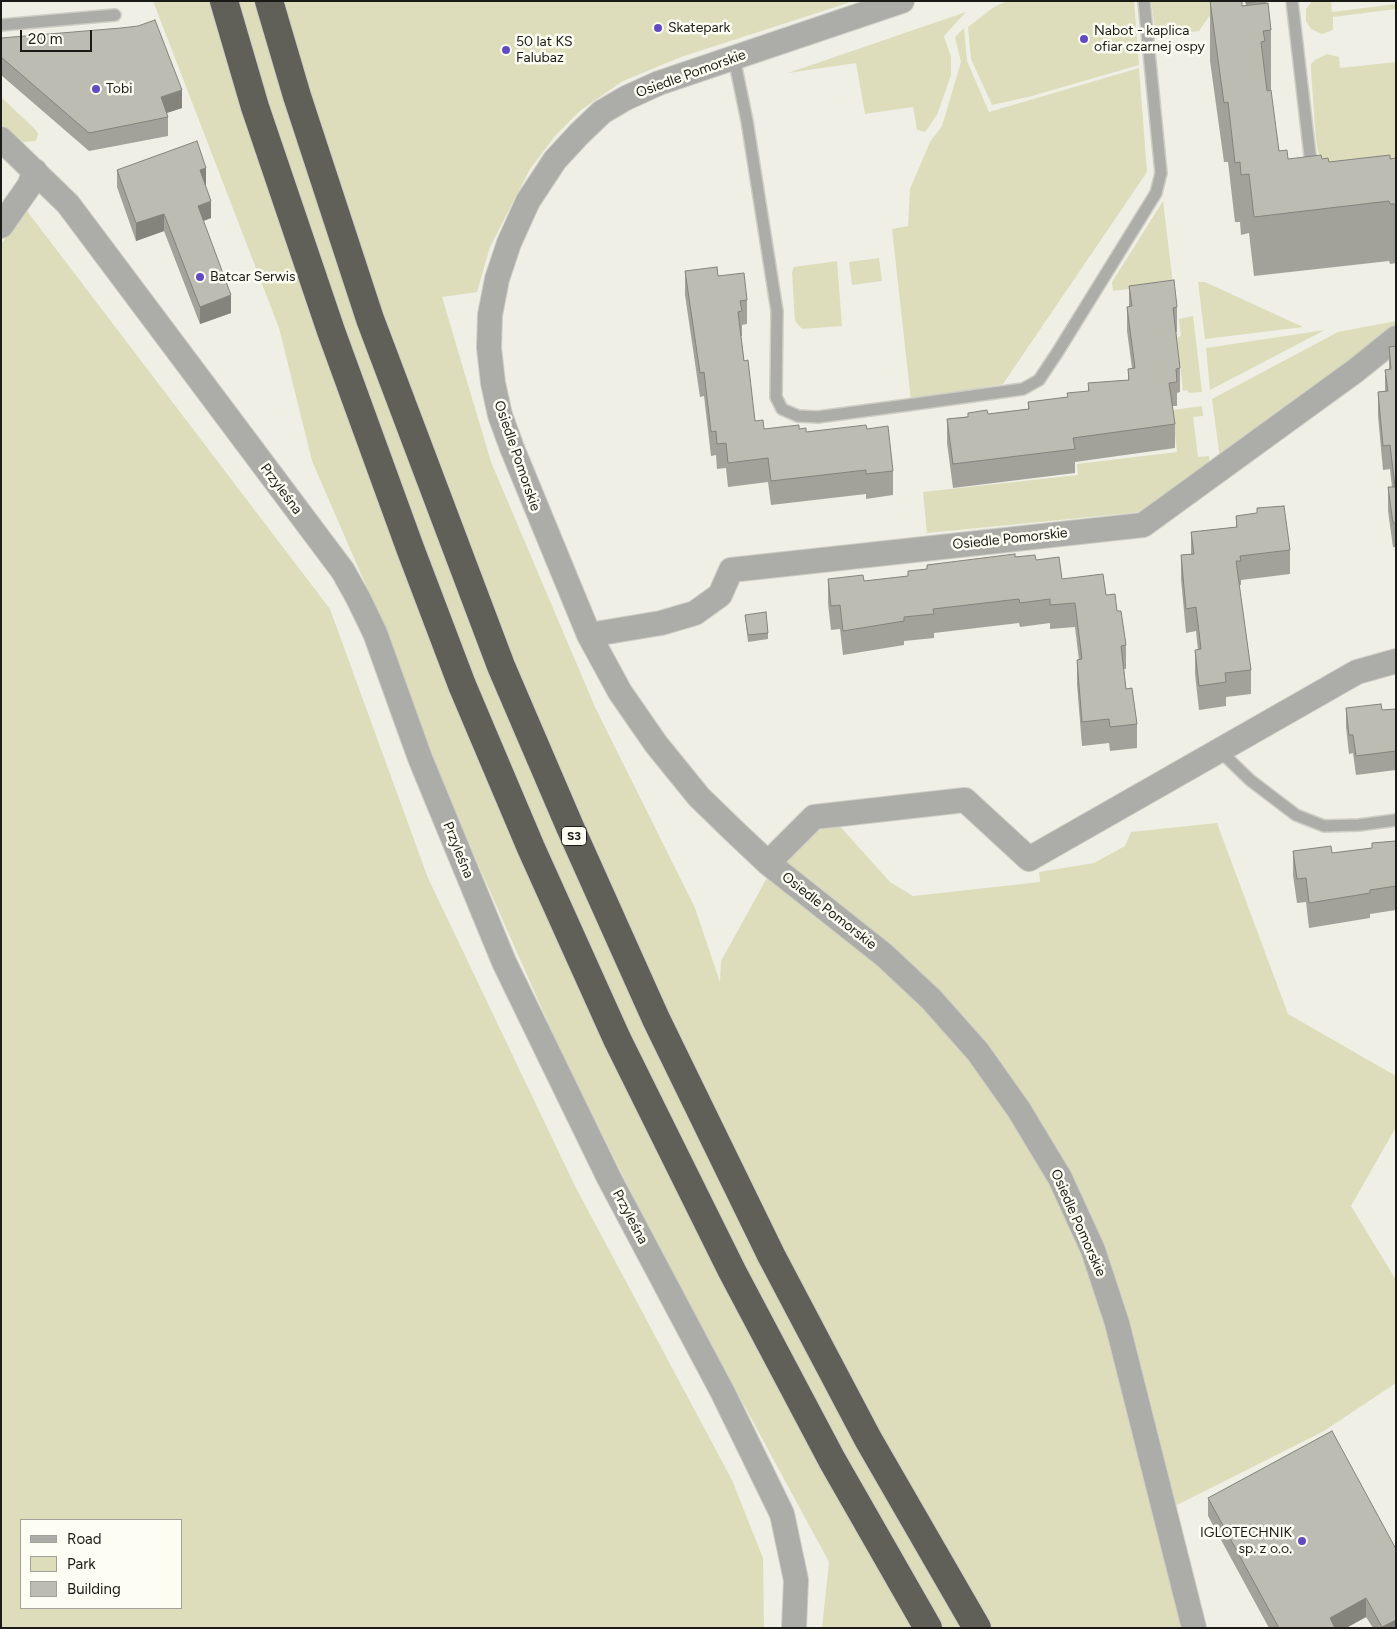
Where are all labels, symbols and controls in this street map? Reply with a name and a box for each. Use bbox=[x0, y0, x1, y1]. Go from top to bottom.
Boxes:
scale bar bbox=[22, 20, 95, 52]
place label: Skatepark bbox=[668, 20, 730, 36]
marker: Skatepark bbox=[652, 22, 664, 34]
place label: Nabot - kaplica ofiar czarnej ospy bbox=[1094, 23, 1205, 56]
text: 20 m bbox=[28, 30, 62, 48]
marker: Nabot - kaplica ofiar czarnej ospy bbox=[1078, 33, 1090, 45]
place label: 50 lat KS Falubaz bbox=[516, 34, 573, 66]
marker: 50 lat KS Falubaz bbox=[500, 44, 512, 56]
street label: Osiedle Pomorskie bbox=[634, 46, 748, 102]
place label: Tobi bbox=[106, 81, 132, 97]
marker: Tobi bbox=[90, 83, 102, 95]
place label: Batcar Serwis bbox=[210, 269, 296, 285]
marker: Batcar Serwis bbox=[194, 271, 206, 283]
street label: Osiedle Pomorskie bbox=[490, 399, 544, 513]
street label: Przyleśna bbox=[256, 460, 306, 518]
street label: Osiedle Pomorskie bbox=[952, 525, 1068, 553]
street label: Przyleśna bbox=[439, 819, 477, 881]
road number: S3 bbox=[562, 826, 586, 846]
street label: Osiedle Pomorskie bbox=[778, 869, 880, 953]
street label: Osiedle Pomorskie bbox=[1047, 1167, 1109, 1279]
street label: Przyleśna bbox=[609, 1187, 651, 1247]
legend bbox=[20, 1519, 182, 1609]
place label: IGLOTECHNIK sp. z o.o. bbox=[1200, 1525, 1292, 1558]
text: Road bbox=[67, 1530, 102, 1548]
marker: IGLOTECHNIK sp. z o.o. bbox=[1296, 1535, 1308, 1547]
text: Park bbox=[67, 1555, 96, 1573]
text: Building bbox=[67, 1580, 121, 1598]

